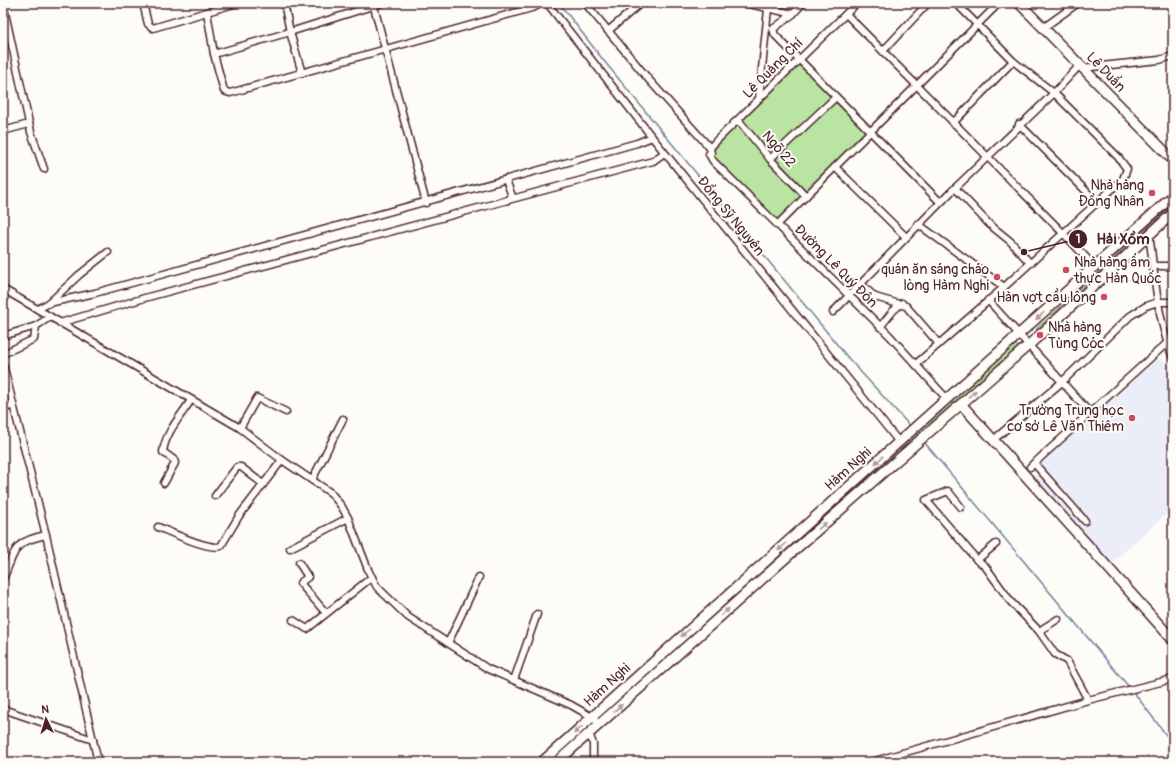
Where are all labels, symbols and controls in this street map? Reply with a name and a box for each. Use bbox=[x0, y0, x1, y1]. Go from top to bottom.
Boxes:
street label: Lê Quảng Chí bbox=[739, 34, 807, 102]
street label: Lê Duẩn bbox=[1083, 48, 1130, 96]
street label: Ngõ 22 bbox=[759, 127, 800, 171]
street label: Đồng Sỹ Nguyên bbox=[694, 172, 769, 259]
place label: Nhà hàng Đồng Nhân bbox=[1078, 177, 1144, 210]
marker: Nhà hàng Đồng Nhân bbox=[1147, 188, 1157, 198]
street label: Đường Lê Quý Đôn bbox=[791, 221, 881, 311]
callout: Hải Xồm bbox=[1068, 225, 1157, 252]
text: Hải Xồm bbox=[1096, 230, 1150, 249]
text: 1 bbox=[1076, 232, 1080, 247]
place label: Nhà hàng ẩm thực Hàn Quốc bbox=[1073, 253, 1162, 287]
place label: quán ăn sáng cháo lòng Hàm Nghi bbox=[881, 261, 989, 294]
marker: Nhà hàng ẩm thực Hàn Quốc bbox=[1061, 265, 1071, 275]
marker: quán ăn sáng cháo lòng Hàm Nghi bbox=[992, 272, 1002, 282]
place label: Hàn vợt cầu lông bbox=[996, 287, 1096, 306]
marker: Hàn vợt cầu lông bbox=[1099, 292, 1109, 302]
one-way arrow bbox=[1035, 311, 1045, 321]
place label: Nhà hàng Tùng Cóc bbox=[1048, 319, 1104, 352]
marker: Nhà hàng Tùng Cóc bbox=[1035, 330, 1045, 340]
one-way arrow bbox=[967, 390, 977, 399]
place label: Trường Trung học cơ sở Lê Văn Thiêm bbox=[1007, 402, 1124, 435]
marker: Trường Trung học cơ sở Lê Văn Thiêm bbox=[1127, 413, 1137, 423]
street label: Hàm Nghi bbox=[821, 443, 875, 494]
one-way arrow bbox=[874, 455, 883, 464]
one-way arrow bbox=[817, 521, 827, 530]
one-way arrow bbox=[776, 542, 787, 551]
one-way arrow bbox=[720, 608, 730, 617]
one-way arrow bbox=[680, 629, 690, 638]
street label: Hàm Nghi bbox=[580, 659, 634, 710]
north arrow bbox=[26, 699, 66, 739]
text: N bbox=[41, 703, 50, 716]
one-way arrow bbox=[612, 704, 623, 713]
one-way arrow bbox=[573, 725, 583, 735]

